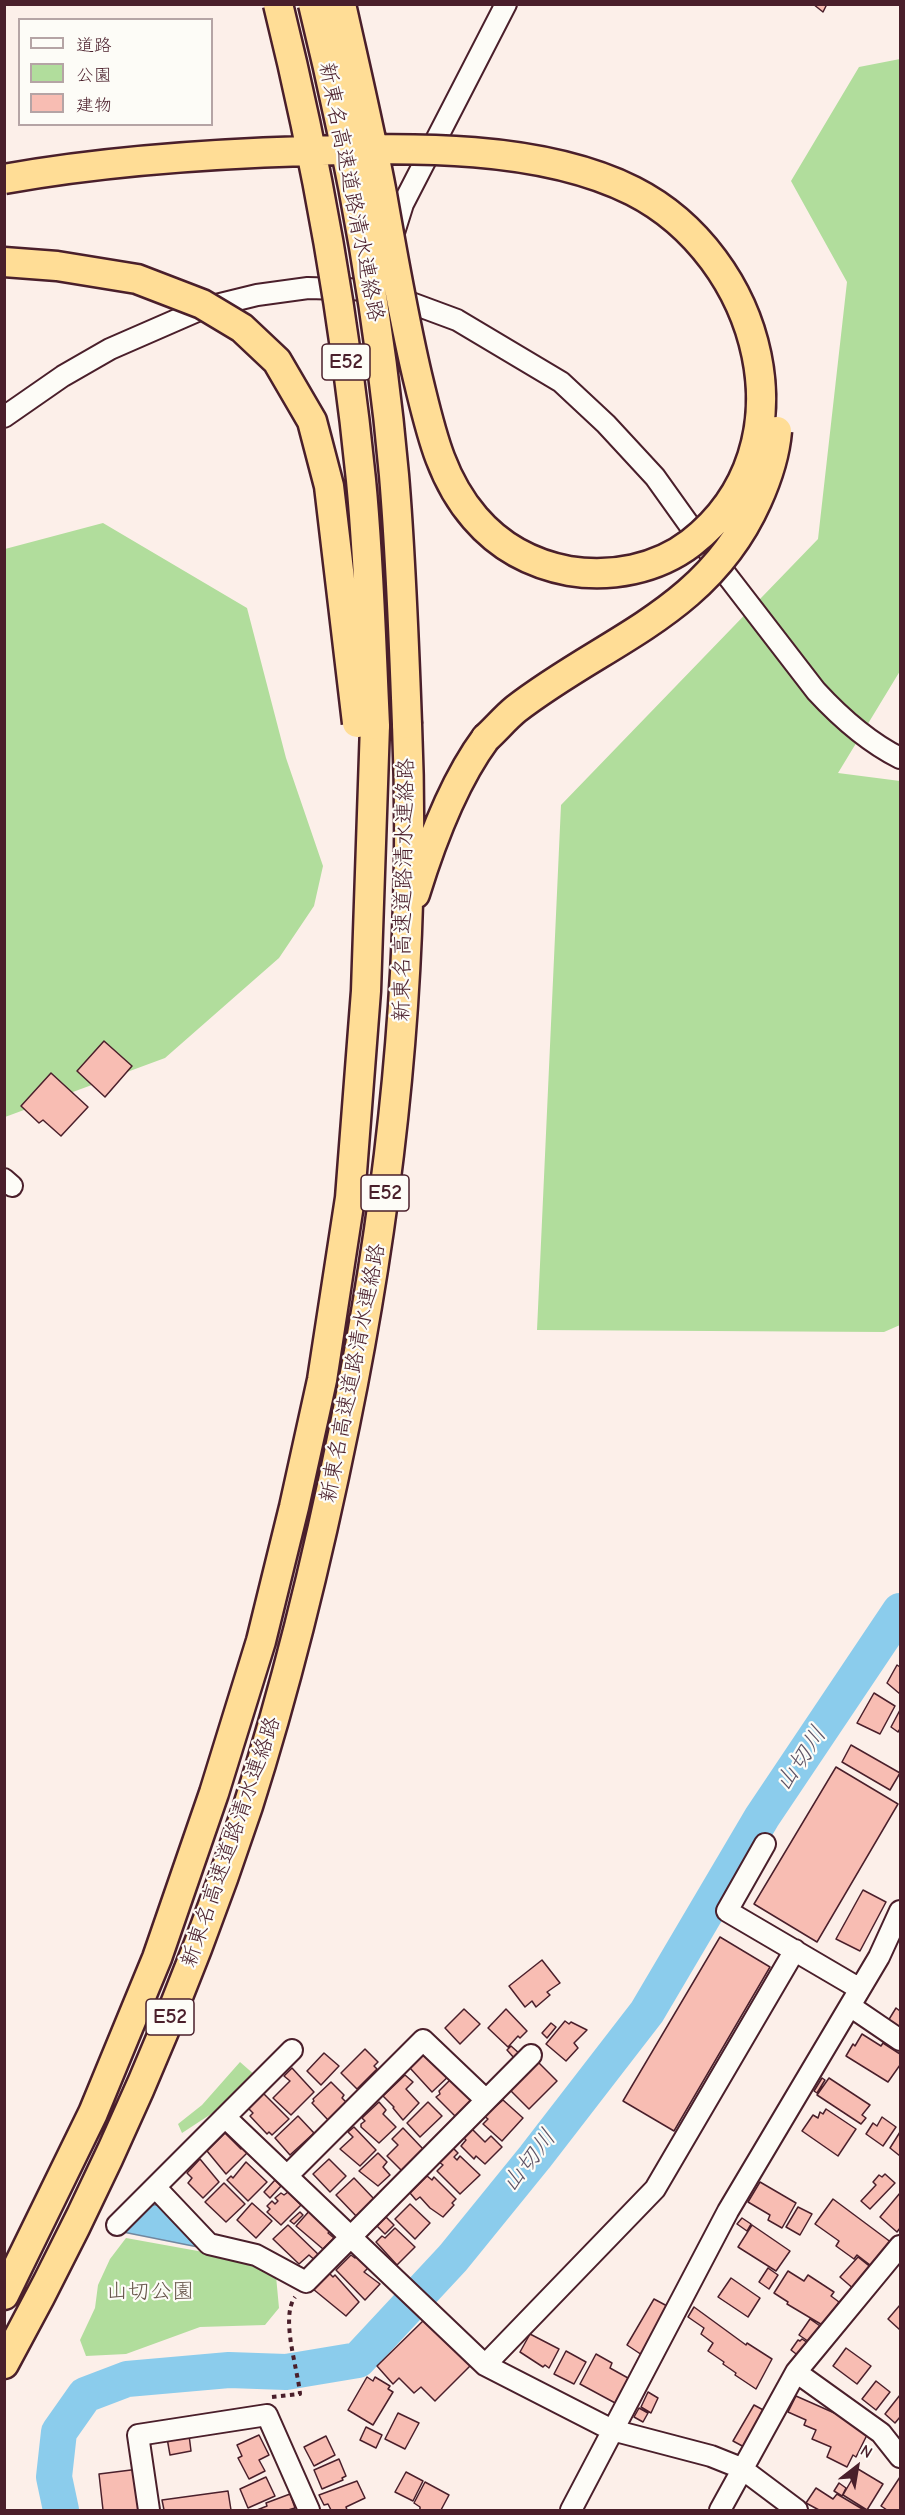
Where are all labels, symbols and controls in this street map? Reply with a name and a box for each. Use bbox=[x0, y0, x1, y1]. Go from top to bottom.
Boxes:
legend bbox=[18, 18, 213, 126]
text: 道路 bbox=[76, 35, 112, 56]
street label: 新東名高速道路清水連絡路 bbox=[313, 60, 389, 324]
text: 公園 bbox=[76, 65, 112, 86]
text: 建物 bbox=[76, 95, 112, 116]
road number: E52 bbox=[322, 344, 370, 380]
street label: 新東名高速道路清水連絡路 bbox=[388, 758, 420, 1022]
road number: E52 bbox=[361, 1175, 409, 1211]
street label: 新東名高速道路清水連絡路 bbox=[315, 1241, 391, 1505]
street label: 新東名高速道路清水連絡路 bbox=[176, 1713, 286, 1971]
water label: 山切川 bbox=[769, 1721, 833, 1797]
road number: E52 bbox=[146, 1999, 194, 2035]
water label: 山切川 bbox=[495, 2124, 563, 2198]
park label: 山切公園 bbox=[106, 2279, 194, 2305]
north arrow bbox=[827, 2437, 887, 2497]
text: N bbox=[857, 2441, 875, 2462]

